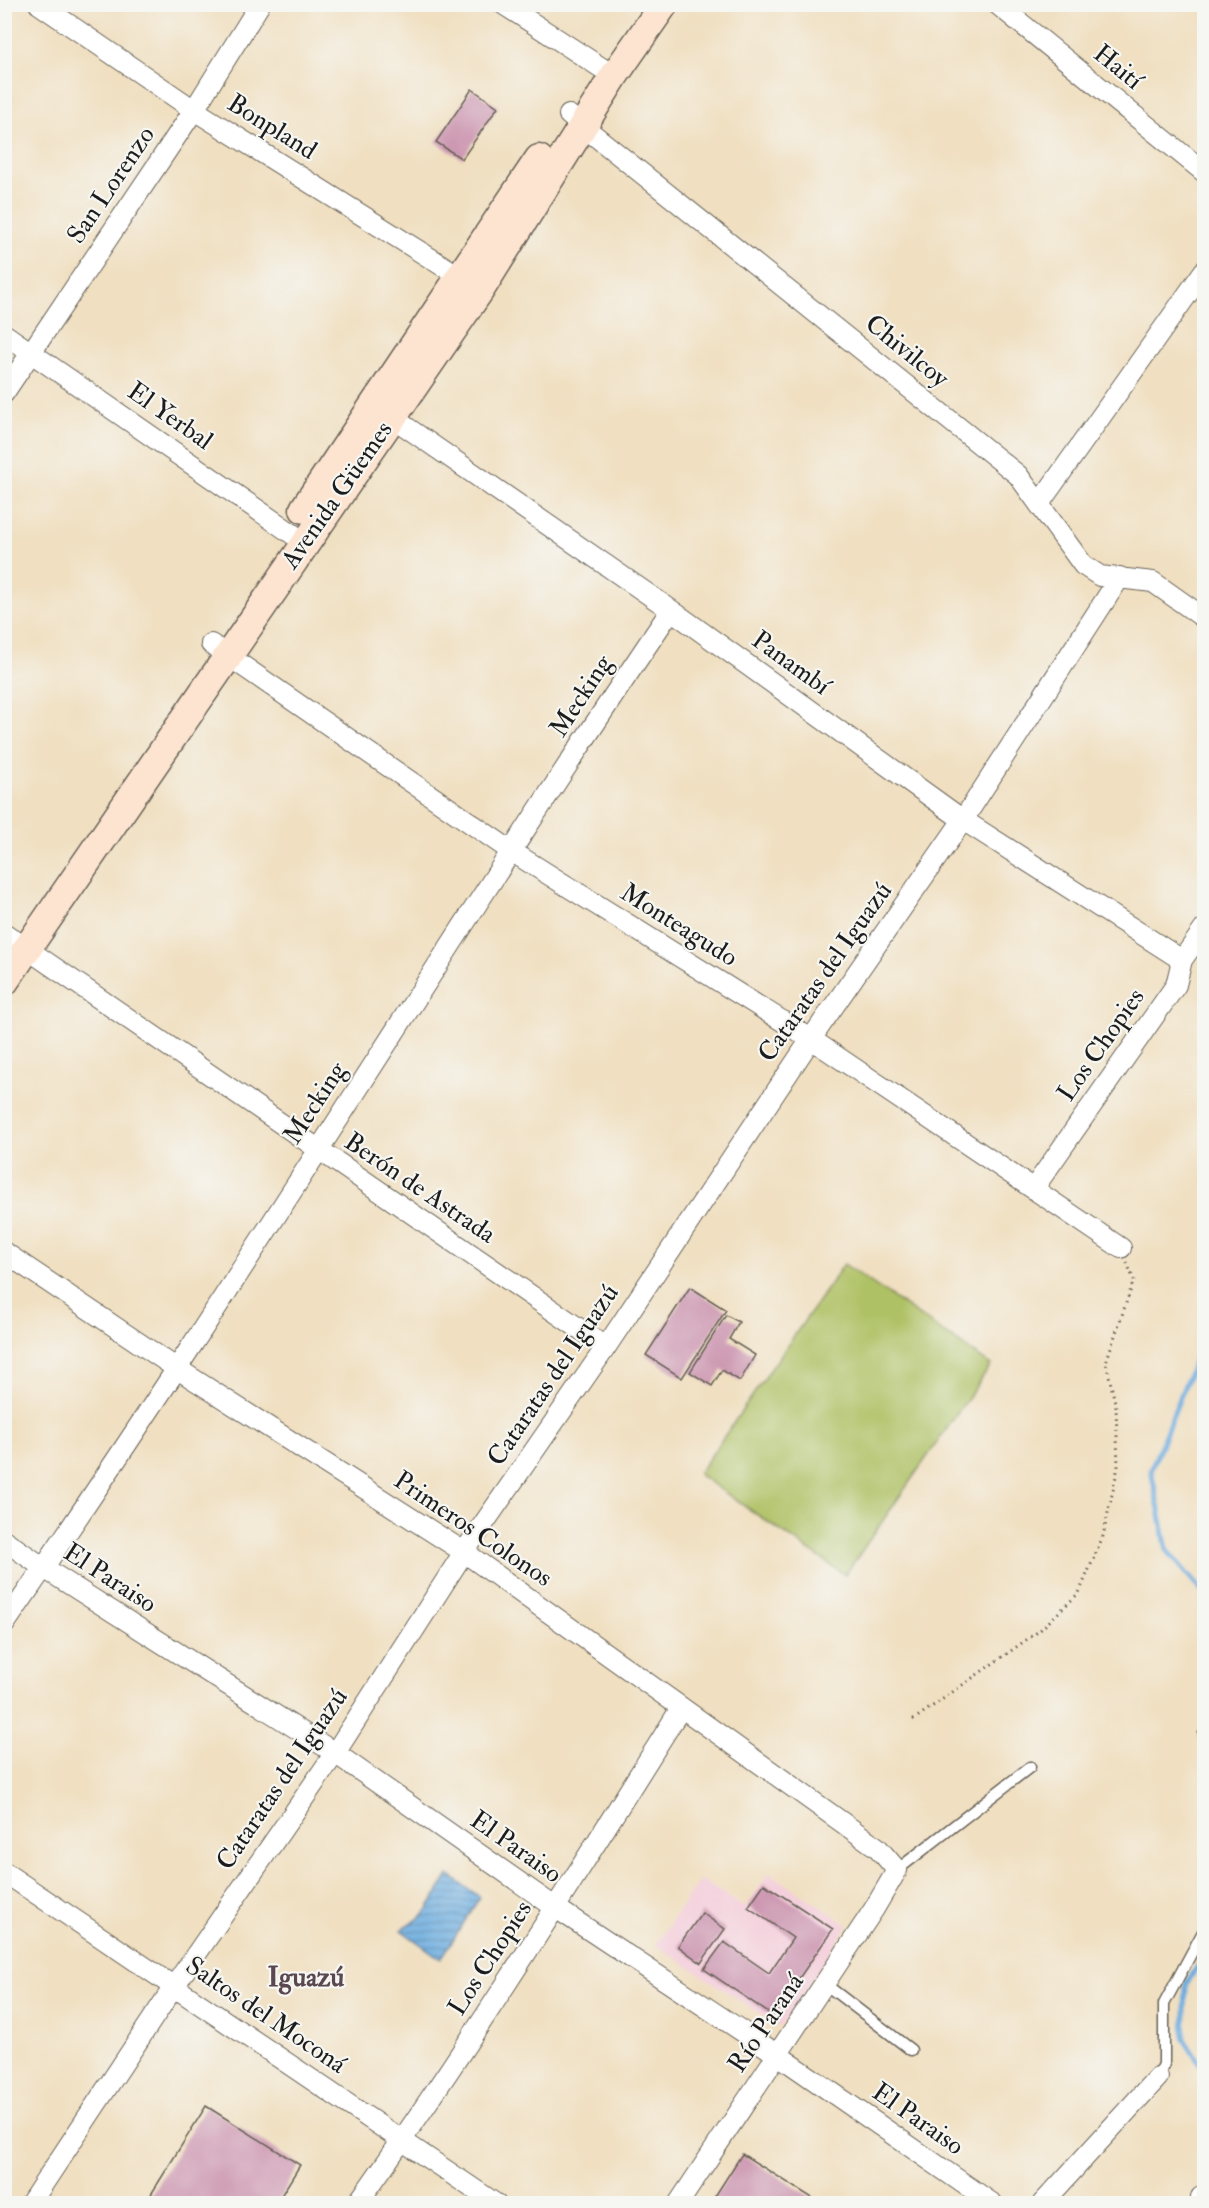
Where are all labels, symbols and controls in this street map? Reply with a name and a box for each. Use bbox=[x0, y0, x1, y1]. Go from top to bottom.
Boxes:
street label: Haití bbox=[1087, 38, 1151, 98]
street label: Bonpland bbox=[221, 87, 323, 168]
street label: San Lorenzo bbox=[60, 120, 162, 250]
street label: Chivilcoy bbox=[859, 308, 956, 395]
street label: El Yerbal bbox=[121, 375, 219, 457]
street label: Avenida Güemes bbox=[274, 415, 400, 576]
street label: Panambí bbox=[746, 624, 838, 703]
street label: Mecking bbox=[543, 648, 620, 743]
street label: Monteagudo bbox=[614, 876, 744, 974]
street label: Cataratas del Iguazú bbox=[751, 876, 899, 1068]
street label: Los Chopies bbox=[1050, 982, 1152, 1108]
street label: Mecking bbox=[277, 1055, 354, 1150]
street label: Berón de Astrada bbox=[338, 1126, 502, 1251]
street label: Cataratas del Iguazú bbox=[480, 1278, 626, 1472]
street label: Primeros Colonos bbox=[388, 1464, 558, 1594]
street label: El Paraiso bbox=[57, 1536, 163, 1620]
street label: Cataratas del Iguazú bbox=[209, 1682, 355, 1876]
street label: El Paraiso bbox=[464, 1804, 568, 1890]
street label: Los Chopies bbox=[441, 1894, 540, 2022]
street label: Saltos del Moconá bbox=[180, 1949, 353, 2081]
district label: Iguazú bbox=[268, 1961, 344, 1995]
street label: Río Paraná bbox=[721, 1967, 811, 2079]
street label: El Paraiso bbox=[866, 2076, 970, 2162]

